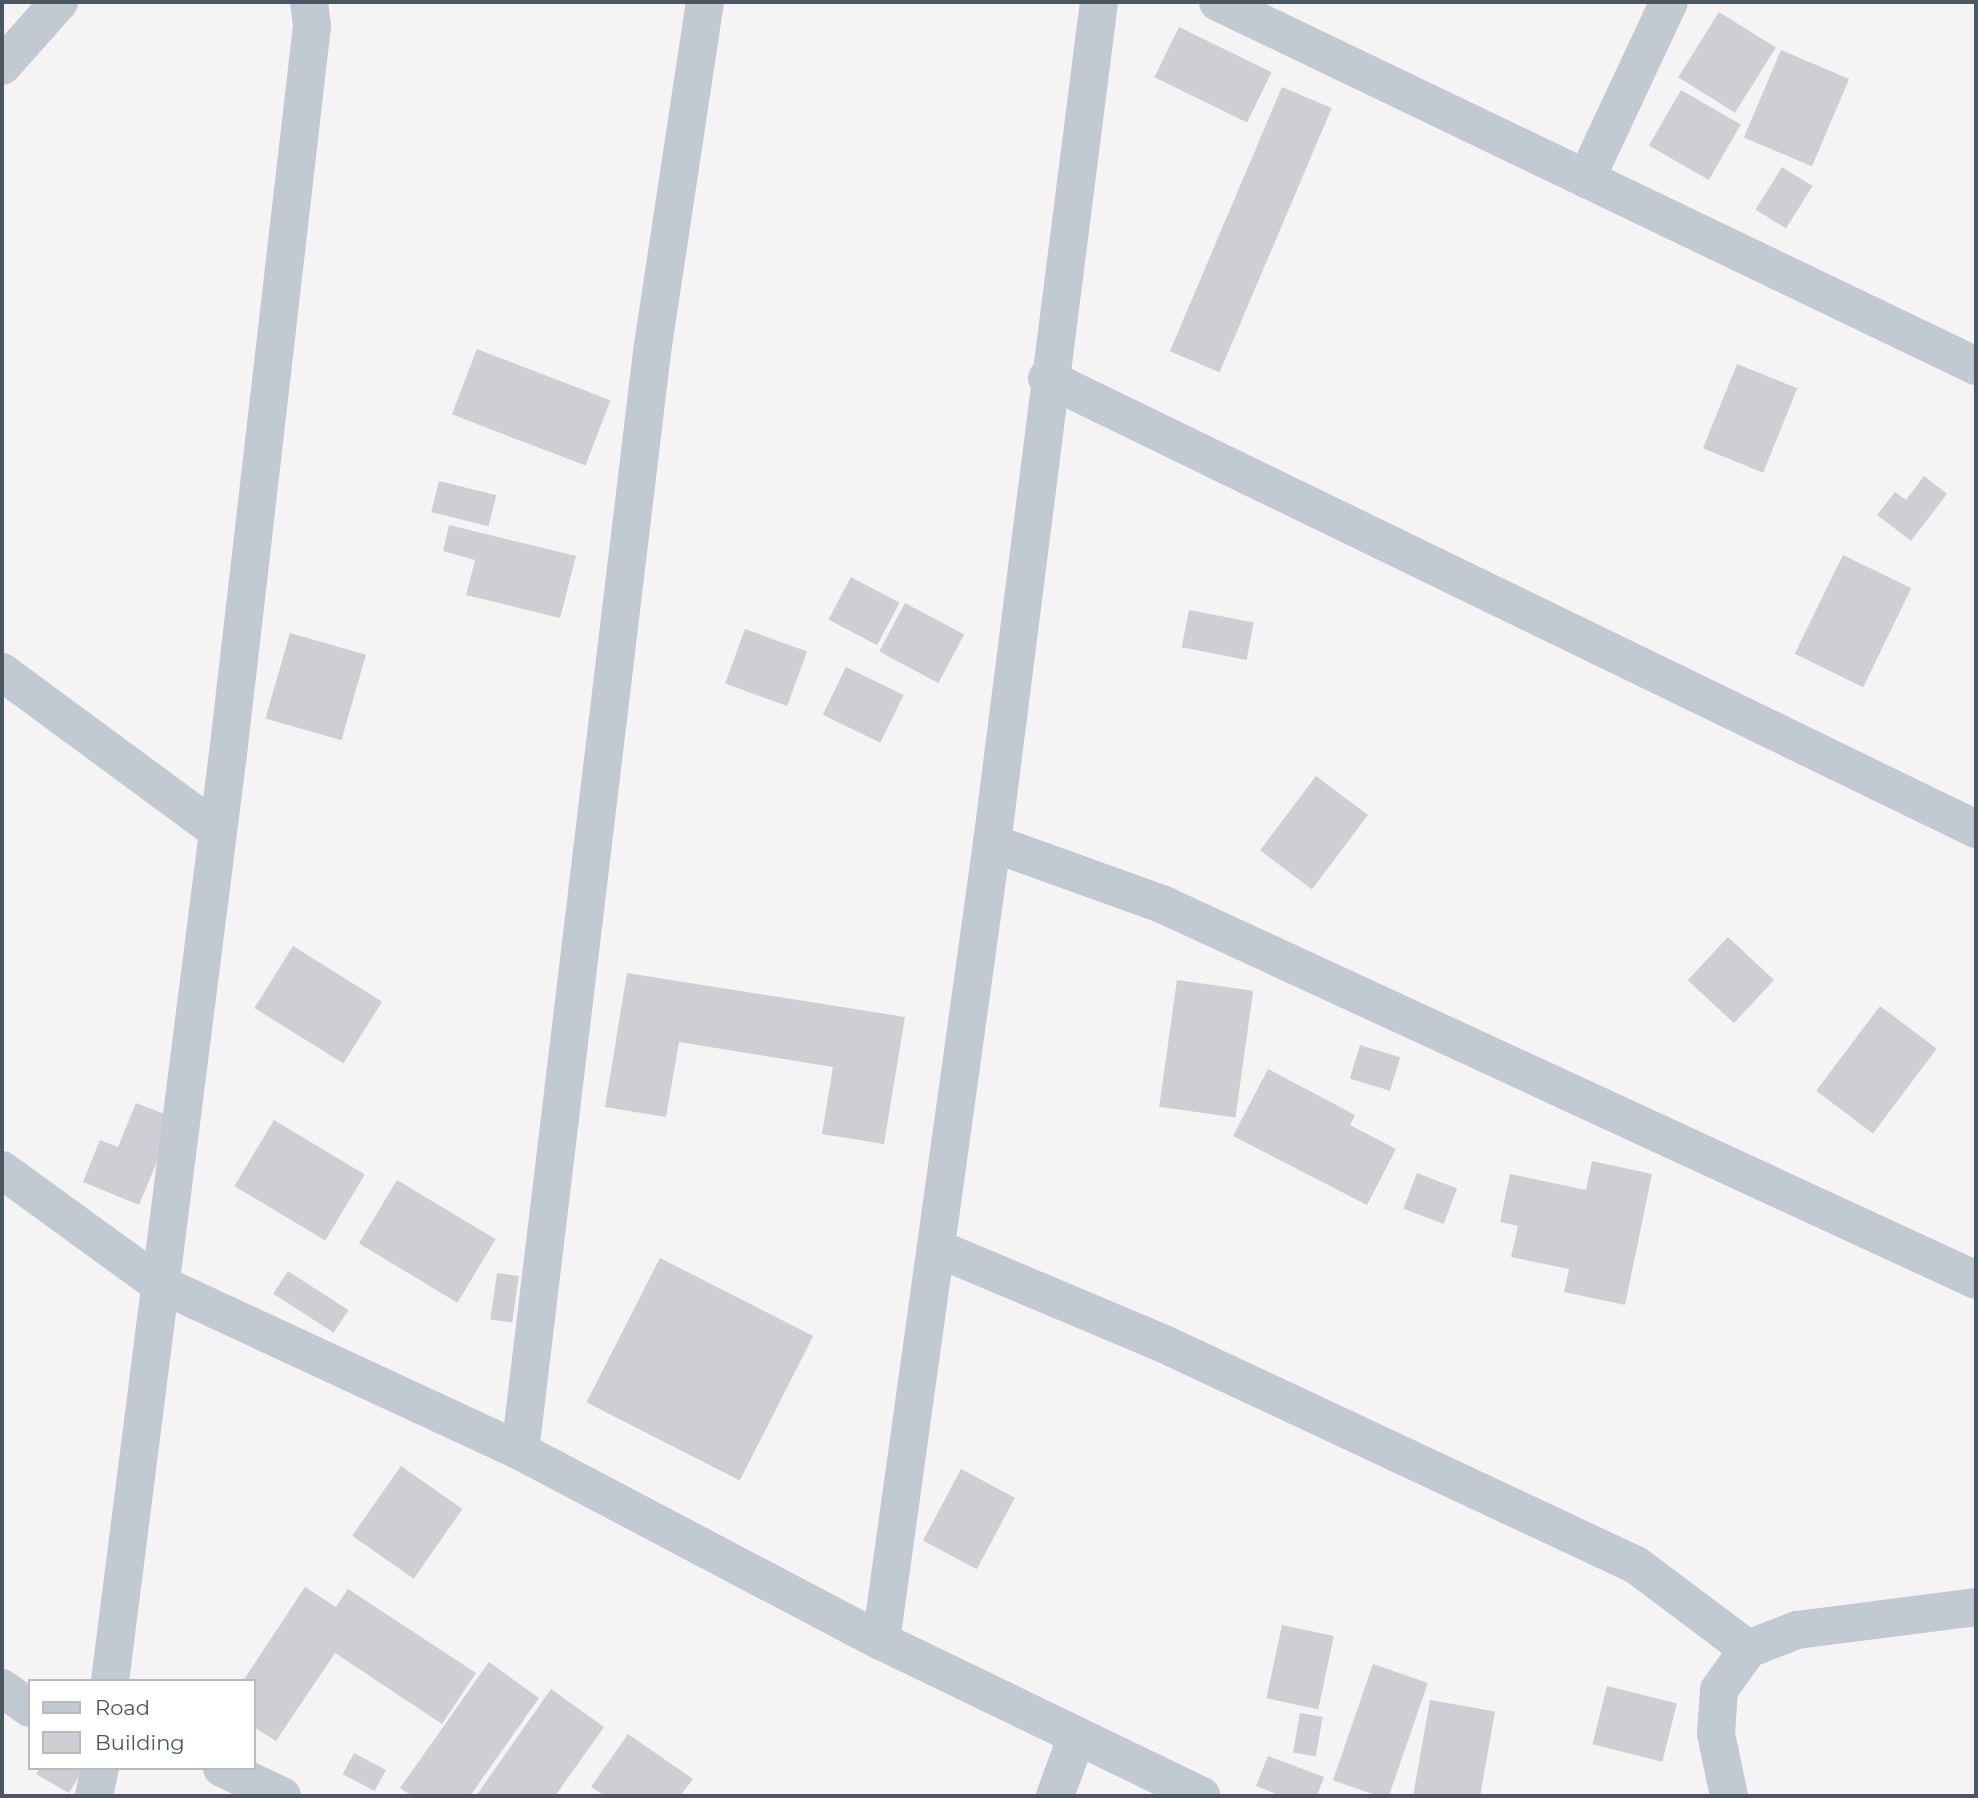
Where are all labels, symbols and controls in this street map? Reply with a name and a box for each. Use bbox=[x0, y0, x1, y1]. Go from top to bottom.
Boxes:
legend bbox=[28, 1679, 256, 1770]
text: Road bbox=[95, 1695, 150, 1720]
text: Building bbox=[95, 1730, 185, 1755]

